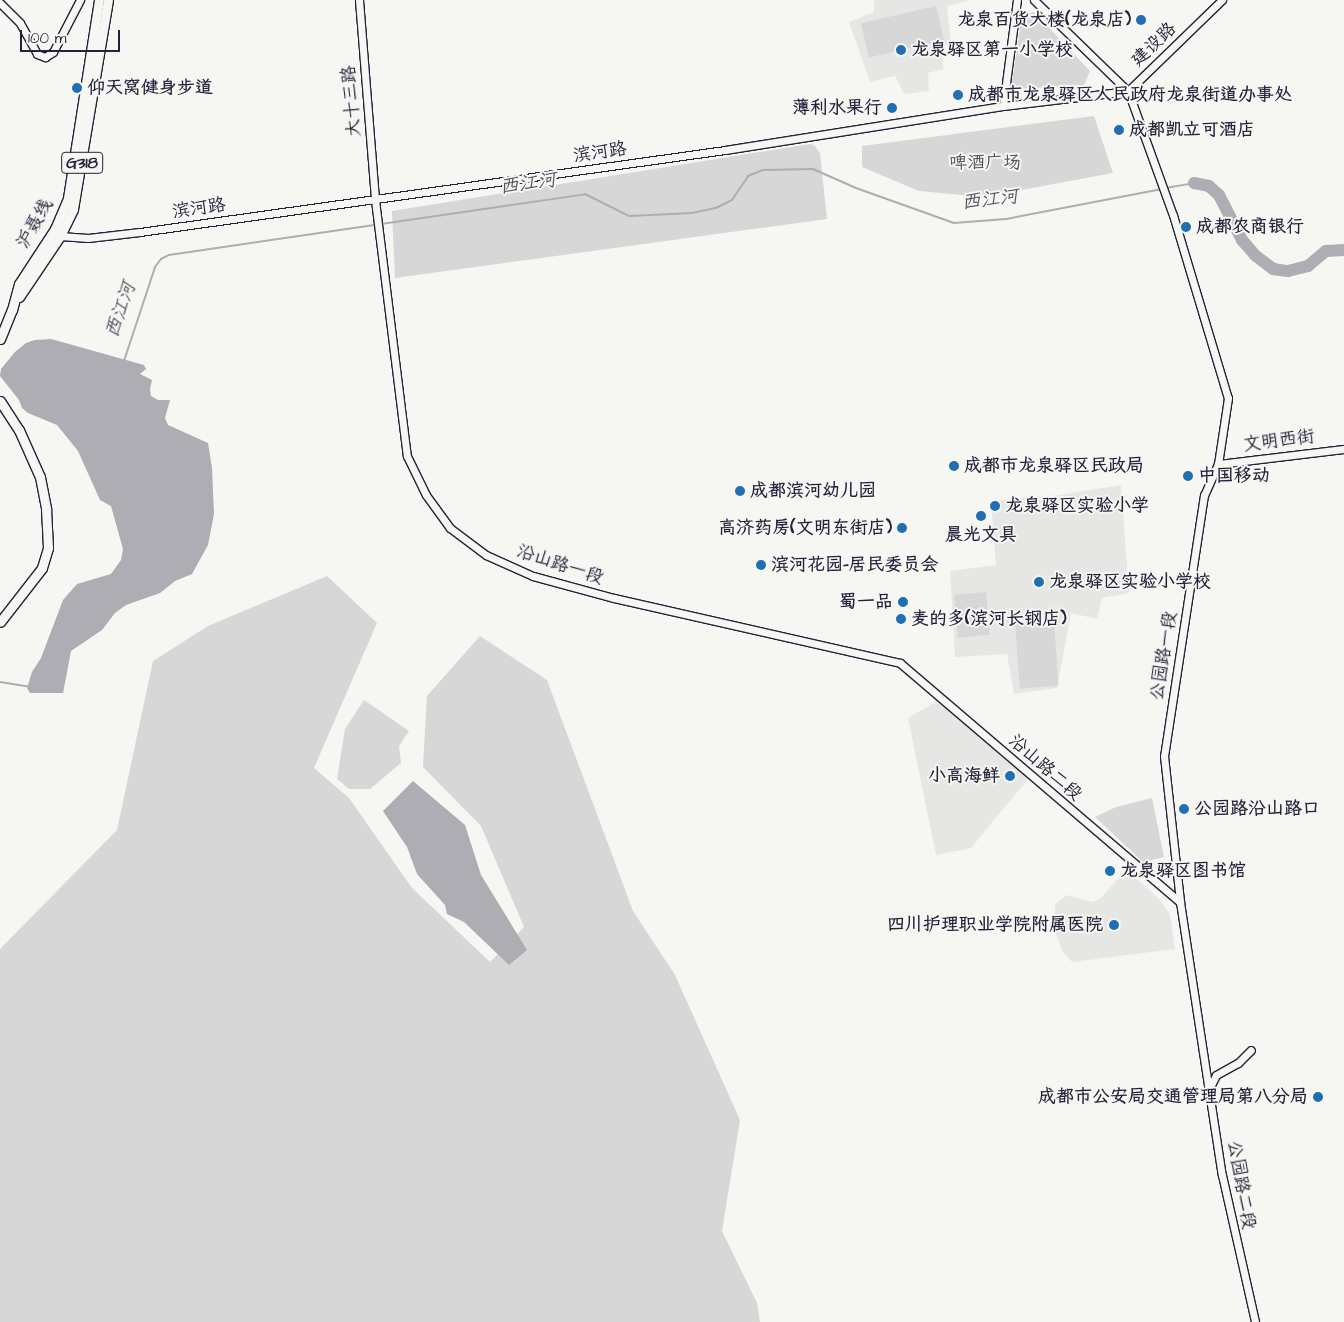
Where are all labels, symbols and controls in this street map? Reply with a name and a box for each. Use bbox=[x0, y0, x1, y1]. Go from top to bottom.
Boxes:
place label: 龙泉百货大楼(龙泉店) bbox=[957, 9, 1131, 31]
marker: 龙泉百货大楼(龙泉店) bbox=[1135, 14, 1147, 26]
street label: 建设路 bbox=[1127, 18, 1181, 72]
scale bar bbox=[22, 20, 122, 52]
text: 100 m bbox=[28, 28, 67, 49]
place label: 龙泉驿区第一小学校 bbox=[911, 39, 1073, 61]
marker: 龙泉驿区第一小学校 bbox=[895, 44, 907, 56]
street label: 大十三路 bbox=[338, 64, 366, 138]
place label: 仰天窝健身步道 bbox=[87, 77, 213, 99]
marker: 仰天窝健身步道 bbox=[71, 82, 83, 94]
place label: 成都市龙泉驿区人民政府龙泉街道办事处 bbox=[968, 84, 1292, 106]
marker: 成都市龙泉驿区人民政府龙泉街道办事处 bbox=[952, 89, 964, 101]
place label: 薄利水果行 bbox=[792, 97, 882, 119]
marker: 薄利水果行 bbox=[886, 102, 898, 114]
place label: 成都凯立可酒店 bbox=[1129, 119, 1255, 141]
marker: 成都凯立可酒店 bbox=[1113, 124, 1125, 136]
street label: 滨河路 bbox=[572, 139, 628, 167]
road number: G318 bbox=[61, 150, 103, 177]
park label: 啤酒广场 bbox=[949, 152, 1021, 174]
water label: 西江河 bbox=[498, 169, 558, 199]
water label: 西江河 bbox=[960, 185, 1020, 215]
street label: 沪聂线 bbox=[12, 195, 58, 253]
street label: 滨河路 bbox=[171, 195, 227, 223]
place label: 成都农商银行 bbox=[1196, 216, 1304, 238]
marker: 成都农商银行 bbox=[1180, 221, 1192, 233]
water label: 西江河 bbox=[101, 279, 141, 341]
street label: 文明西街 bbox=[1242, 426, 1316, 456]
place label: 成都市龙泉驿区民政局 bbox=[964, 455, 1144, 477]
marker: 成都市龙泉驿区民政局 bbox=[948, 460, 960, 472]
place label: 中国移动 bbox=[1198, 465, 1270, 487]
marker: 中国移动 bbox=[1182, 470, 1194, 482]
place label: 成都滨河幼儿园 bbox=[750, 480, 876, 502]
marker: 成都滨河幼儿园 bbox=[734, 485, 746, 497]
place label: 龙泉驿区实验小学 bbox=[1005, 495, 1149, 517]
marker: 龙泉驿区实验小学 bbox=[989, 500, 1001, 512]
marker: 晨光文具 bbox=[975, 510, 987, 522]
place label: 高济药房(文明东街店) bbox=[718, 517, 892, 539]
marker: 高济药房(文明东街店) bbox=[896, 522, 908, 534]
place label: 晨光文具 bbox=[945, 524, 1017, 546]
street label: 沿山路一段 bbox=[514, 541, 606, 589]
place label: 滨河花园-居民委员会 bbox=[771, 554, 939, 576]
marker: 滨河花园-居民委员会 bbox=[755, 559, 767, 571]
place label: 龙泉驿区实验小学校 bbox=[1049, 571, 1211, 593]
marker: 龙泉驿区实验小学校 bbox=[1033, 576, 1045, 588]
place label: 蜀一品 bbox=[839, 591, 893, 613]
marker: 蜀一品 bbox=[897, 596, 909, 608]
place label: 麦的多(滨河长钢店) bbox=[911, 608, 1067, 630]
street label: 公园路一段 bbox=[1146, 610, 1182, 702]
marker: 麦的多(滨河长钢店) bbox=[895, 613, 907, 625]
street label: 沿山路二段 bbox=[1004, 730, 1086, 806]
place label: 小高海鲜 bbox=[928, 765, 1000, 787]
marker: 小高海鲜 bbox=[1004, 770, 1016, 782]
place label: 公园路沿山路口 bbox=[1194, 798, 1320, 820]
marker: 公园路沿山路口 bbox=[1178, 803, 1190, 815]
place label: 龙泉驿区图书馆 bbox=[1120, 860, 1246, 882]
marker: 龙泉驿区图书馆 bbox=[1104, 865, 1116, 877]
place label: 四川护理职业学院附属医院 bbox=[887, 914, 1103, 936]
marker: 四川护理职业学院附属医院 bbox=[1107, 918, 1121, 932]
place label: 成都市公安局交通管理局第八分局 bbox=[1038, 1086, 1308, 1108]
marker: 成都市公安局交通管理局第八分局 bbox=[1312, 1091, 1324, 1103]
street label: 公园路二段 bbox=[1223, 1139, 1259, 1231]

